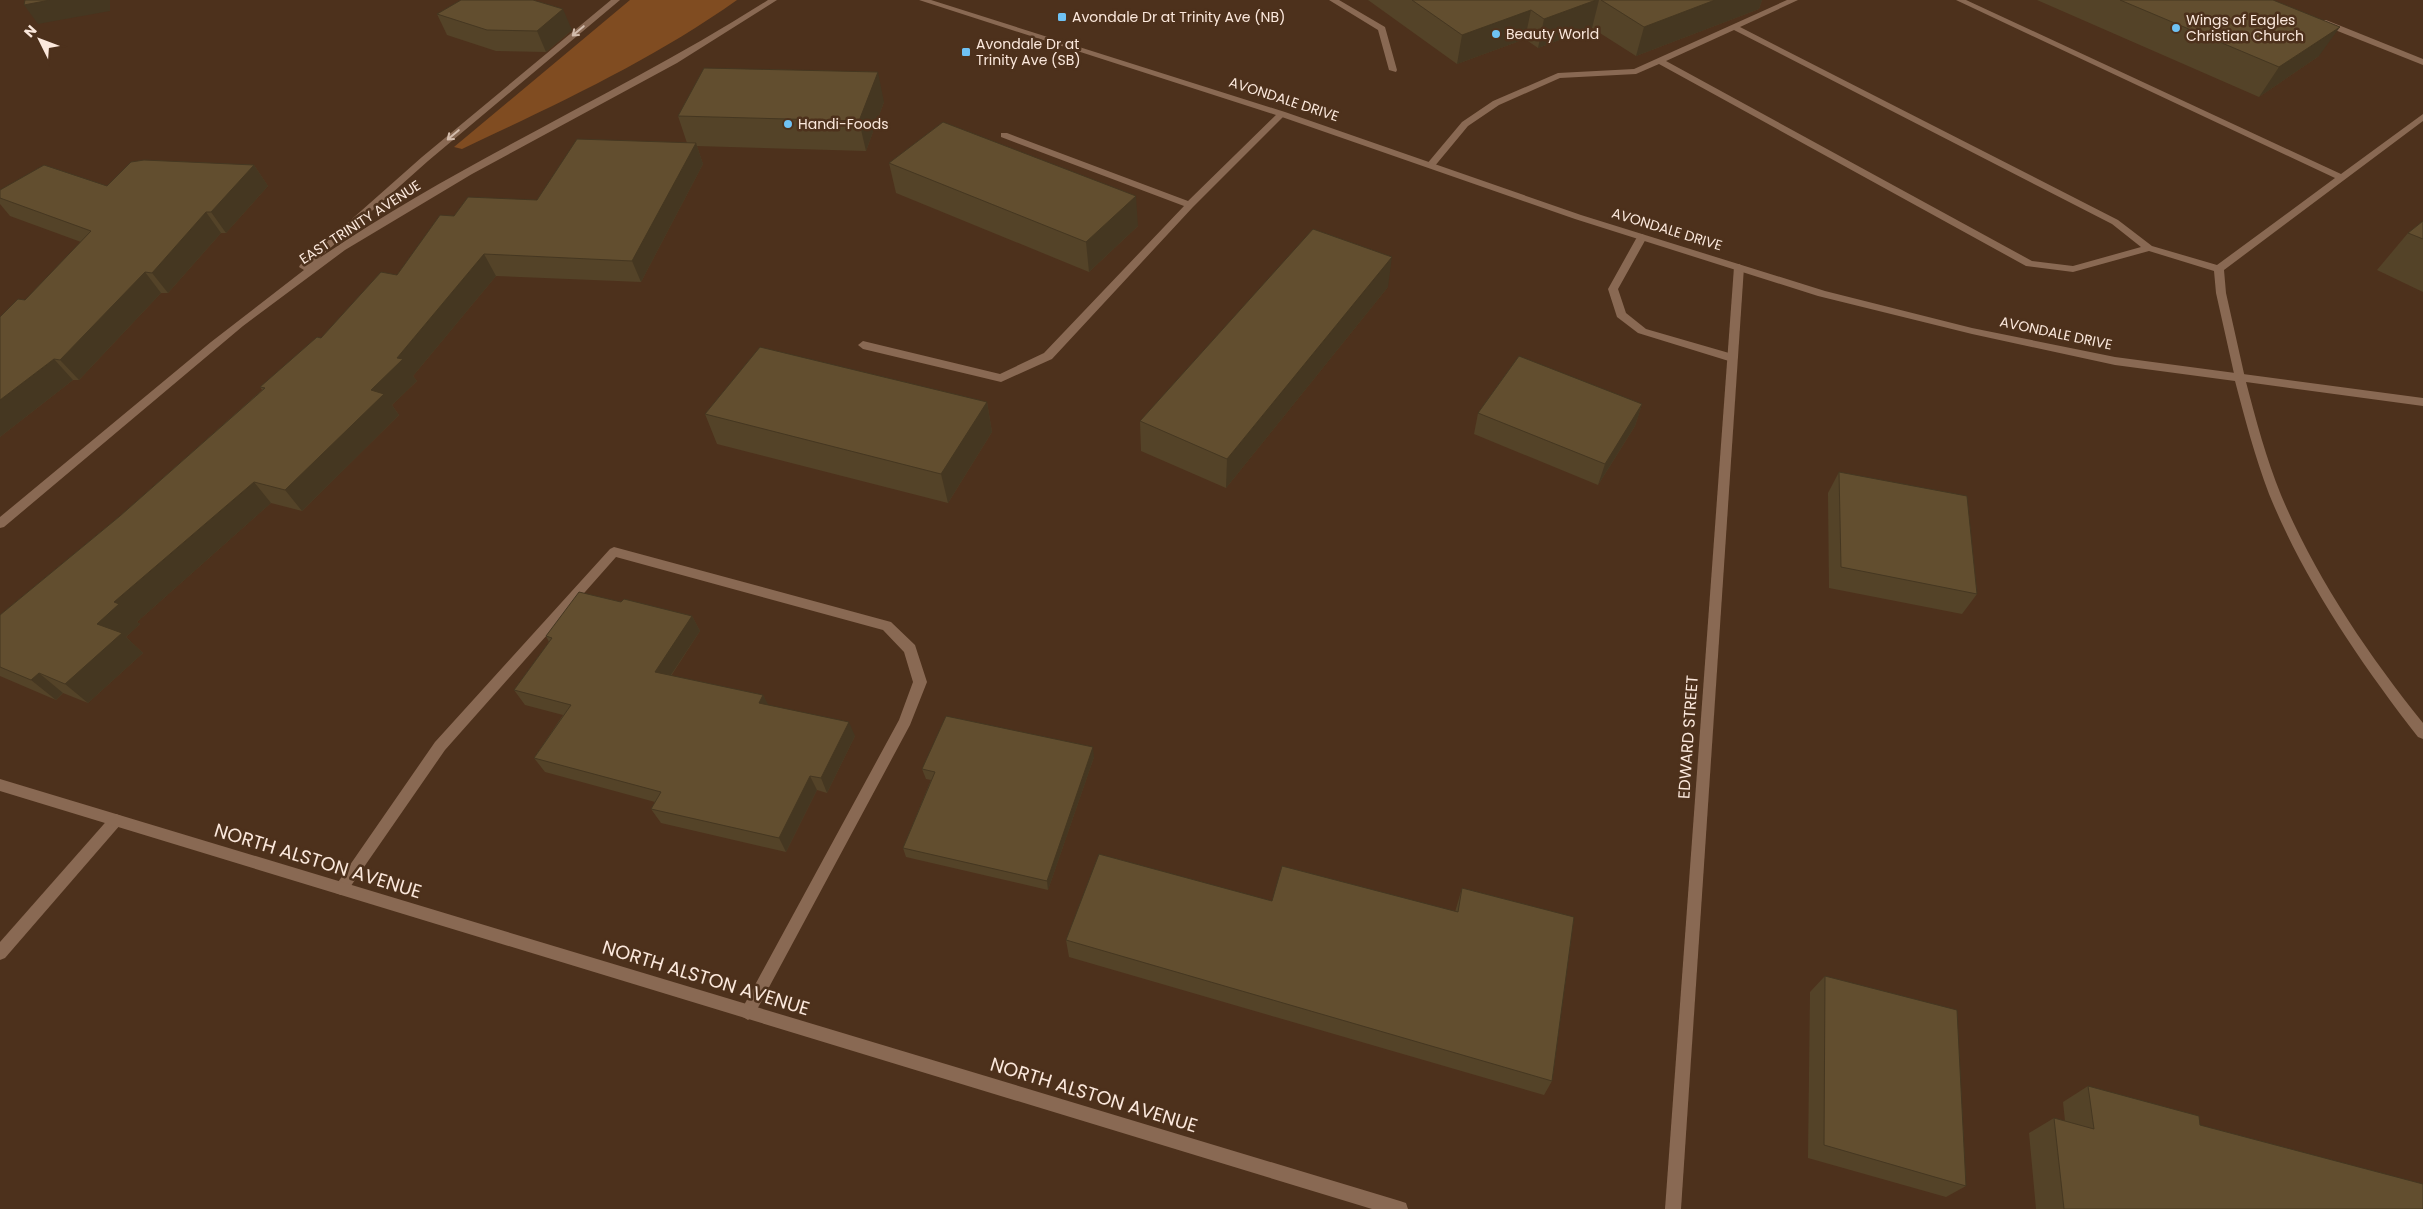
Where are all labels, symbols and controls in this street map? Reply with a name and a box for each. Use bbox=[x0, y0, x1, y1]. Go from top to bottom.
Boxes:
place label: Avondale Dr at Trinity Ave (NB) bbox=[1072, 7, 1285, 27]
place label: Wings of Eagles Christian Church bbox=[2186, 10, 2304, 46]
marker: Avondale Dr at Trinity Ave (NB) bbox=[1056, 11, 1068, 23]
north arrow bbox=[15, 15, 65, 65]
text: N bbox=[19, 21, 41, 42]
marker: Wings of Eagles Christian Church bbox=[2170, 22, 2182, 34]
place label: Beauty World bbox=[1506, 24, 1599, 44]
one-way arrow bbox=[572, 26, 585, 37]
marker: Beauty World bbox=[1490, 28, 1502, 40]
place label: Avondale Dr at Trinity Ave (SB) bbox=[976, 34, 1081, 70]
marker: Avondale Dr at Trinity Ave (SB) bbox=[960, 46, 972, 58]
street label: AVONDALE DRIVE bbox=[1226, 72, 1342, 126]
place label: Handi-Foods bbox=[798, 114, 888, 134]
marker: Handi-Foods bbox=[782, 118, 794, 130]
one-way arrow bbox=[447, 129, 460, 140]
street label: EAST TRINITY AVENUE bbox=[295, 175, 425, 269]
street label: AVONDALE DRIVE bbox=[1609, 203, 1725, 255]
street label: AVONDALE DRIVE bbox=[1998, 311, 2114, 355]
street label: EDWARD STREET bbox=[1672, 674, 1704, 800]
street label: NORTH ALSTON AVENUE bbox=[211, 817, 425, 905]
street label: NORTH ALSTON AVENUE bbox=[599, 934, 813, 1022]
street label: NORTH ALSTON AVENUE bbox=[987, 1051, 1201, 1139]

